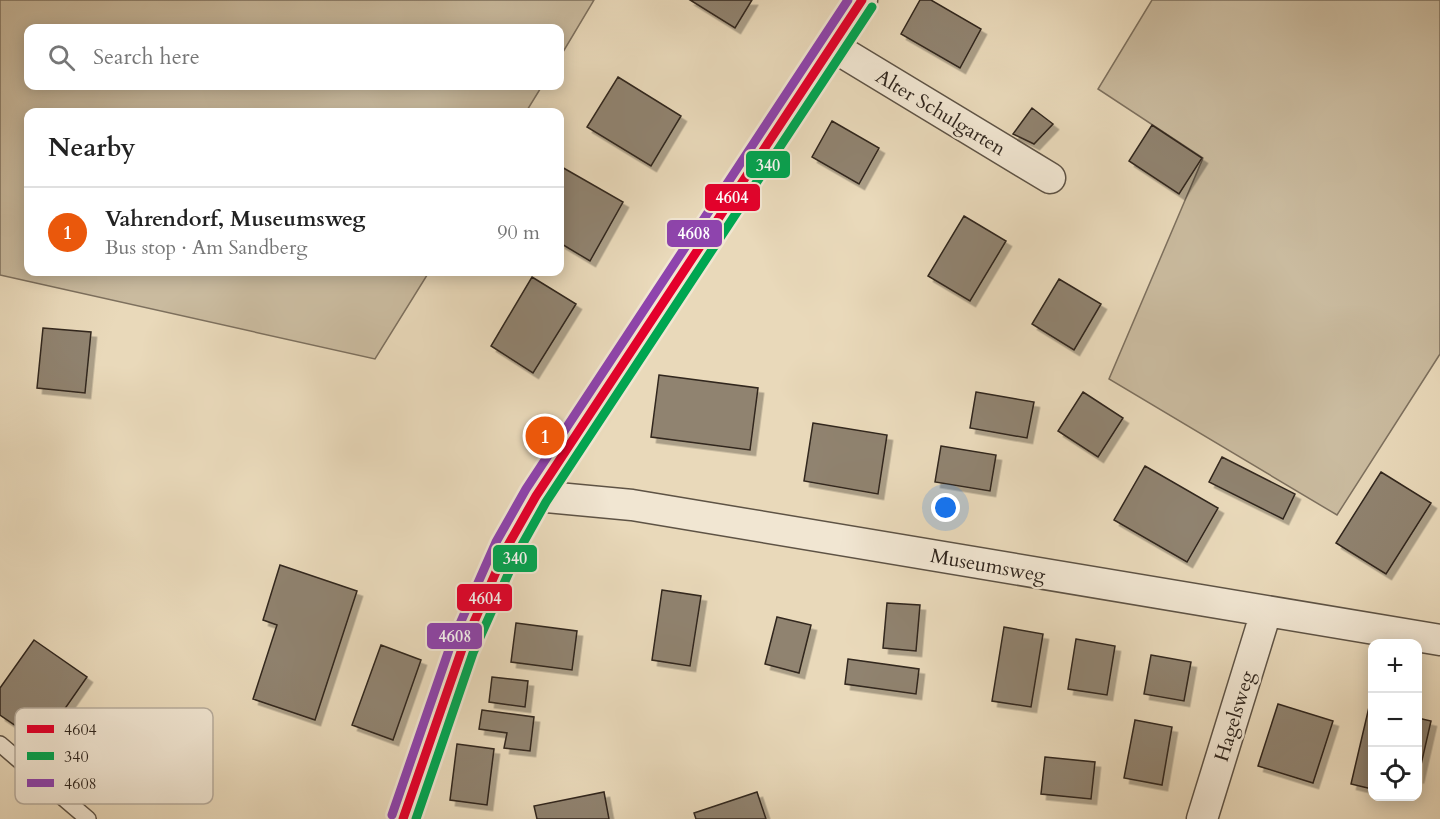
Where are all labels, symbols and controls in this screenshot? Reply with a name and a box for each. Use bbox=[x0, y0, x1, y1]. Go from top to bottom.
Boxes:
search box bbox=[24, 24, 564, 90]
icon: search bbox=[45, 41, 78, 74]
text: Search here bbox=[93, 42, 200, 72]
street label: Alter Schulgarten bbox=[871, 63, 1011, 162]
text: Nearby bbox=[48, 130, 136, 165]
line badge: 340 bbox=[745, 150, 791, 179]
text: 340 bbox=[756, 155, 780, 177]
line badge: 4604 bbox=[704, 183, 761, 212]
text: 4604 bbox=[716, 187, 748, 209]
text: Vahrendorf, Museumsweg bbox=[105, 204, 365, 234]
text: 1 bbox=[62, 219, 73, 246]
text: 90 m bbox=[497, 219, 540, 246]
line badge: 4608 bbox=[666, 219, 723, 248]
text: 4608 bbox=[678, 223, 710, 245]
text: Bus stop · Am Sandberg bbox=[105, 234, 307, 261]
pin: 1 bbox=[526, 414, 564, 458]
your location bbox=[931, 493, 960, 522]
street label: Museumsweg bbox=[928, 542, 1048, 589]
line badge: 340 bbox=[492, 544, 538, 573]
text: 340 bbox=[503, 548, 527, 570]
line badge: 4604 bbox=[456, 583, 513, 612]
text: 4604 bbox=[469, 588, 501, 610]
line badge: 4608 bbox=[426, 622, 483, 650]
text: 4608 bbox=[439, 626, 471, 648]
map controls bbox=[1368, 639, 1422, 801]
button: + bbox=[1368, 639, 1422, 693]
street label: Hagelsweg bbox=[1208, 667, 1261, 765]
button: − bbox=[1368, 693, 1422, 747]
legend bbox=[15, 708, 213, 804]
text: 4604 bbox=[64, 719, 97, 741]
text: 340 bbox=[64, 746, 89, 768]
button: locate bbox=[1368, 747, 1422, 801]
text: 4608 bbox=[64, 773, 97, 795]

